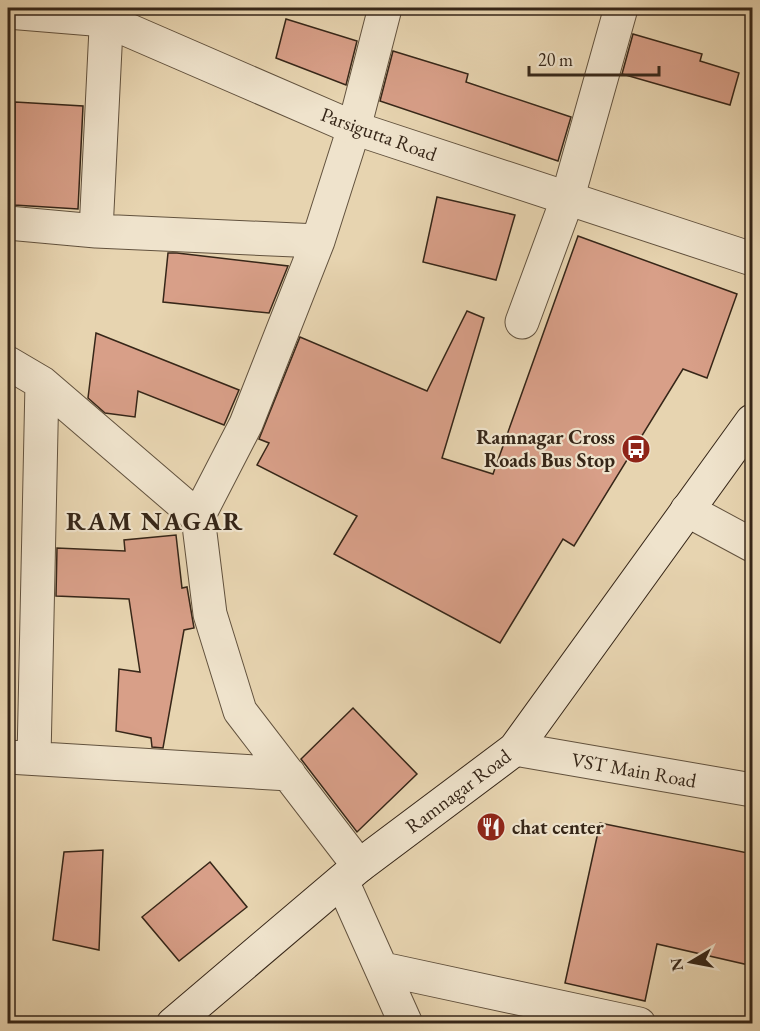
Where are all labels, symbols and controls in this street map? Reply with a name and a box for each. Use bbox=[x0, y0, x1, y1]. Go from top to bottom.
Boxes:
scale bar bbox=[529, 39, 660, 77]
text: 20 m bbox=[538, 48, 573, 71]
street label: Parsigutta Road bbox=[317, 101, 441, 167]
place label: Ramnagar Cross Roads Bus Stop bbox=[476, 424, 615, 473]
bus stop icon: Ramnagar Cross Roads Bus Stop bbox=[620, 433, 652, 465]
district label: RAM NAGAR bbox=[66, 504, 244, 538]
street label: Ramnagar Road bbox=[400, 742, 517, 839]
street label: VST Main Road bbox=[569, 746, 699, 794]
restaurant icon: chat center bbox=[475, 811, 507, 843]
place label: chat center bbox=[512, 814, 605, 840]
north arrow bbox=[661, 932, 721, 992]
text: N bbox=[665, 956, 688, 973]

